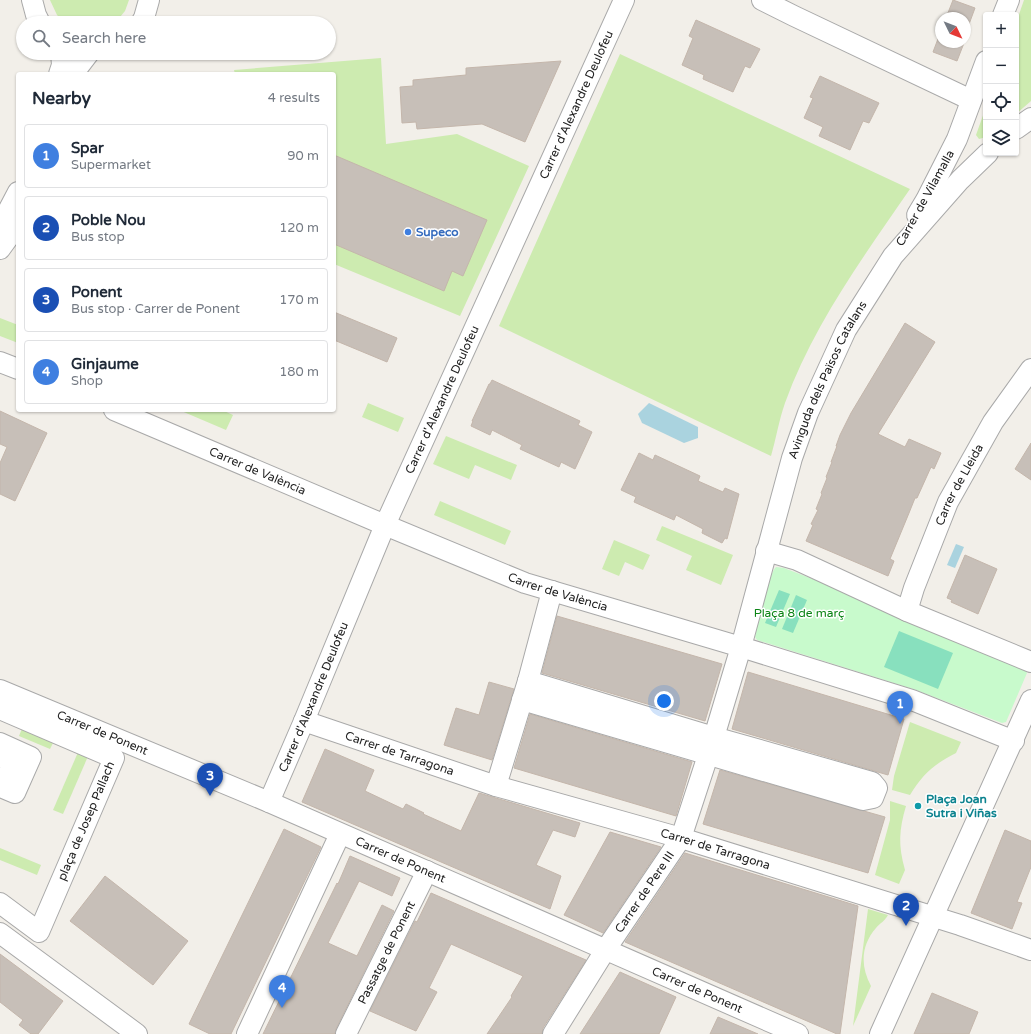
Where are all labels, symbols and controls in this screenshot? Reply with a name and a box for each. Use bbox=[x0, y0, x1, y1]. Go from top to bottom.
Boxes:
north arrow bbox=[935, 12, 971, 48]
map controls bbox=[983, 12, 1019, 156]
button: + bbox=[983, 12, 1019, 48]
search box bbox=[16, 16, 336, 60]
icon: search bbox=[30, 27, 52, 49]
street label: Carrer d'Alexandre Deulofeu bbox=[536, 28, 616, 181]
text: Search here bbox=[62, 29, 146, 47]
button: − bbox=[983, 48, 1019, 84]
button: locate bbox=[983, 84, 1019, 120]
text: Nearby bbox=[32, 88, 91, 109]
text: 4 results bbox=[268, 90, 320, 106]
button: layers bbox=[983, 120, 1019, 156]
text: Spar bbox=[71, 139, 104, 157]
text: 1 bbox=[42, 148, 50, 164]
text: 90 m bbox=[287, 148, 319, 164]
street label: Carrer de Vilamalla bbox=[893, 148, 957, 248]
text: Supermarket bbox=[71, 157, 151, 173]
text: Poble Nou bbox=[71, 211, 146, 229]
text: 2 bbox=[42, 220, 50, 236]
text: 120 m bbox=[279, 220, 319, 236]
place label: Supeco bbox=[416, 225, 459, 240]
marker: Supeco bbox=[403, 227, 413, 237]
text: Bus stop bbox=[71, 229, 125, 245]
text: Ponent bbox=[71, 283, 122, 301]
text: 3 bbox=[42, 292, 50, 308]
text: 170 m bbox=[279, 292, 319, 308]
street label: Avinguda dels Països Catalans bbox=[785, 298, 870, 461]
text: Bus stop · Carrer de Ponent bbox=[71, 301, 240, 317]
street label: Carrer d'Alexandre Deulofeu bbox=[402, 323, 482, 476]
text: Ginjaume bbox=[71, 355, 139, 373]
text: 4 bbox=[42, 364, 50, 380]
text: 180 m bbox=[279, 364, 319, 380]
text: Shop bbox=[71, 373, 103, 389]
street label: Carrer de Lleida bbox=[932, 441, 986, 527]
street label: Carrer de València bbox=[207, 444, 308, 498]
street label: Carrer de València bbox=[506, 570, 609, 614]
park label: Plaça 8 de març bbox=[754, 606, 844, 620]
street label: Carrer d'Alexandre Deulofeu bbox=[276, 620, 351, 774]
your location bbox=[654, 691, 674, 711]
pin: 1 bbox=[887, 691, 913, 724]
street label: Carrer de Ponent bbox=[55, 708, 150, 758]
street label: Carrer de Tarragona bbox=[343, 728, 456, 778]
street label: plaça de Josep Pallach bbox=[55, 759, 117, 883]
pin: 3 bbox=[197, 763, 223, 796]
place label: Plaça Joan Sutra i Viñas bbox=[926, 792, 997, 820]
marker: Plaça Joan Sutra i Viñas bbox=[913, 801, 923, 811]
street label: Carrer de Tarragona bbox=[659, 826, 772, 872]
street label: Carrer de Ponent bbox=[353, 834, 448, 886]
street label: Carrer de Pere III bbox=[612, 848, 677, 935]
pin: 2 bbox=[893, 893, 919, 926]
street label: Passatge de Ponent bbox=[355, 898, 418, 1006]
street label: Carrer de Ponent bbox=[650, 964, 745, 1016]
pin: 4 bbox=[269, 975, 295, 1008]

